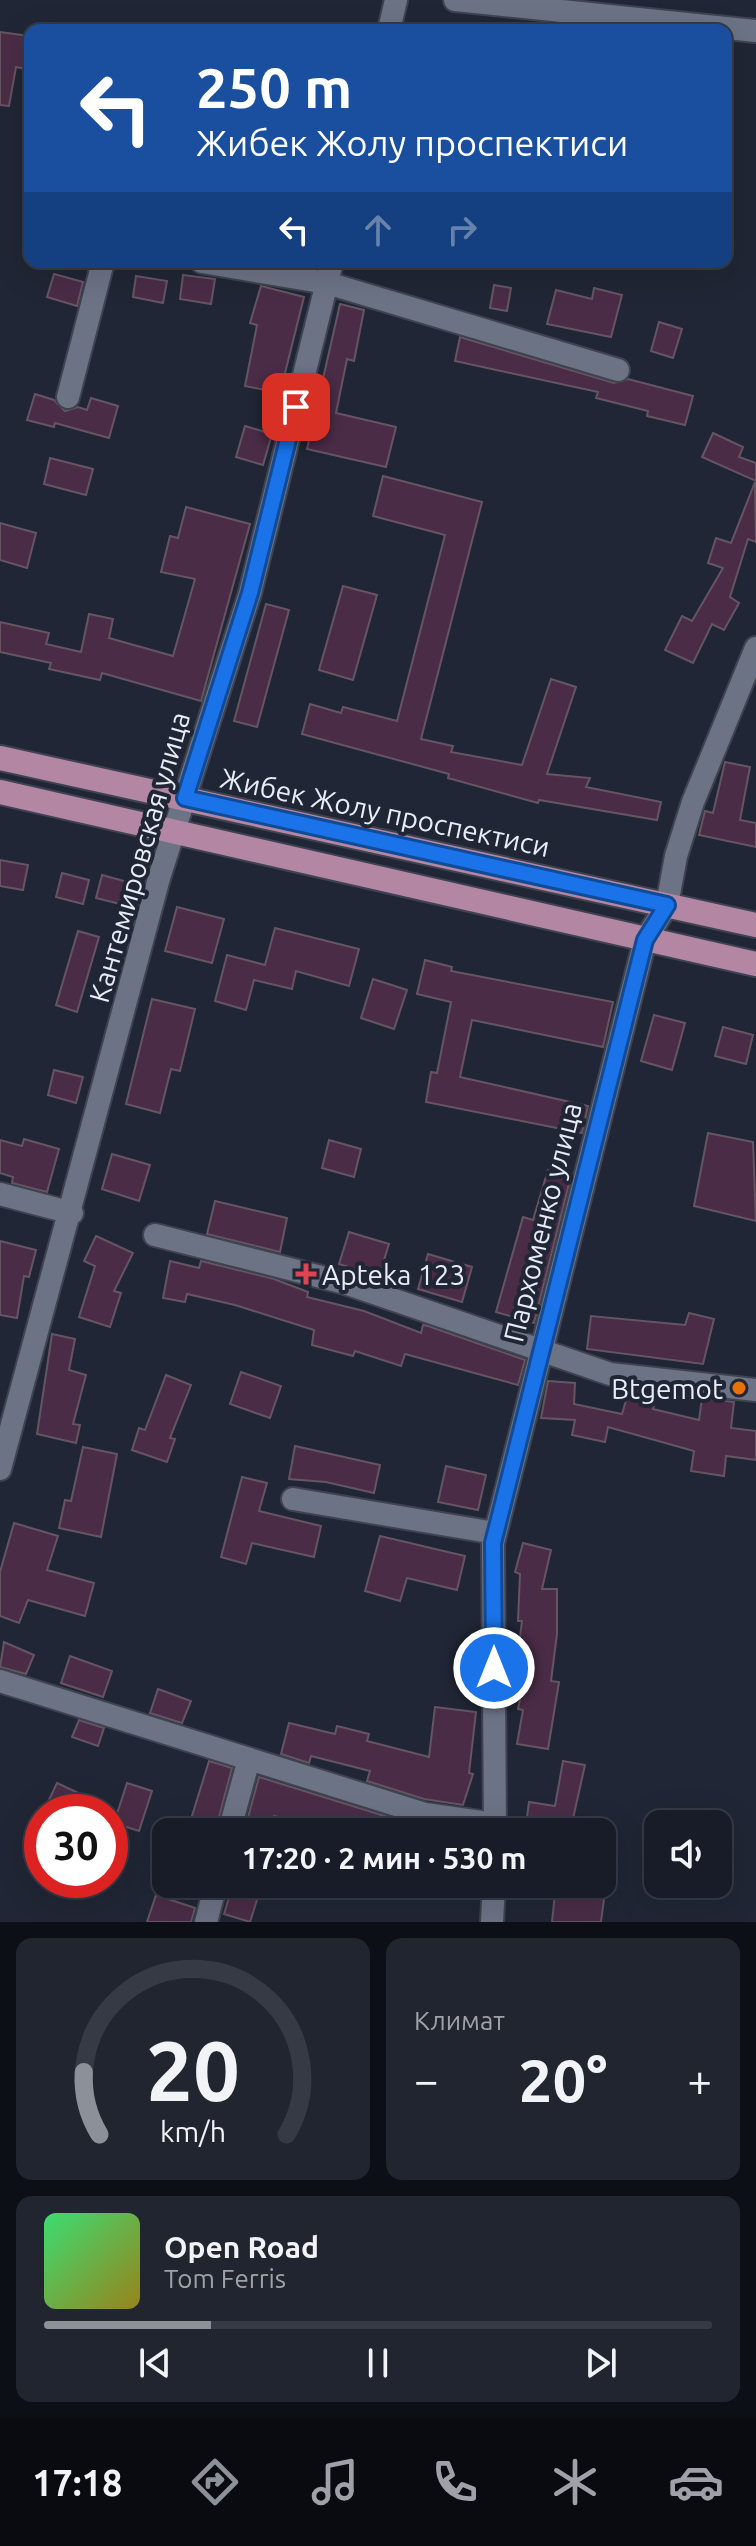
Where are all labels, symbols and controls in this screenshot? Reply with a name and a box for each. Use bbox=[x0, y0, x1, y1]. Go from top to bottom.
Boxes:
icon: left bbox=[64, 56, 168, 160]
text: 250 m bbox=[196, 56, 352, 119]
text: Жибек Жолу проспектиси bbox=[196, 122, 628, 163]
icon: left bbox=[272, 208, 316, 252]
icon: ahead bbox=[356, 208, 400, 252]
icon: right bbox=[440, 208, 484, 252]
pin bbox=[262, 373, 330, 441]
icon: arrive bbox=[274, 385, 318, 429]
street label: Кантемировская улица bbox=[83, 708, 195, 1006]
street label: Жибек Жолу проспектиси bbox=[217, 762, 553, 862]
street label: Пархоменко улица bbox=[497, 1099, 587, 1345]
place label: Apteka 123 bbox=[322, 1259, 465, 1290]
marker: Apteka 123 bbox=[297, 1265, 315, 1283]
place label: Btgemot bbox=[611, 1373, 723, 1404]
marker: Btgemot bbox=[730, 1379, 748, 1397]
position arrow bbox=[452, 1626, 536, 1710]
speed limit sign: 30 bbox=[24, 1794, 128, 1898]
map controls bbox=[644, 1810, 732, 1898]
button: sound bbox=[644, 1810, 732, 1898]
text: 17:20 · 2 мин · 530 m bbox=[242, 1841, 526, 1875]
text: Климат bbox=[414, 2006, 505, 2035]
text: 20 bbox=[146, 2023, 240, 2117]
text: 20° bbox=[519, 2046, 607, 2113]
text: − bbox=[414, 2055, 439, 2104]
text: + bbox=[687, 2055, 712, 2104]
text: km/h bbox=[160, 2115, 226, 2147]
text: Open Road bbox=[164, 2230, 319, 2264]
text: Tom Ferris bbox=[164, 2264, 286, 2293]
icon: previous bbox=[133, 2341, 177, 2385]
icon: pause bbox=[356, 2341, 400, 2385]
icon: next bbox=[579, 2341, 623, 2385]
icon: directions bbox=[187, 2454, 243, 2510]
icon: music bbox=[307, 2454, 363, 2510]
icon: phone bbox=[427, 2454, 483, 2510]
icon: climate bbox=[547, 2454, 603, 2510]
icon: car bbox=[668, 2454, 724, 2510]
text: 17:18 bbox=[32, 2462, 122, 2503]

